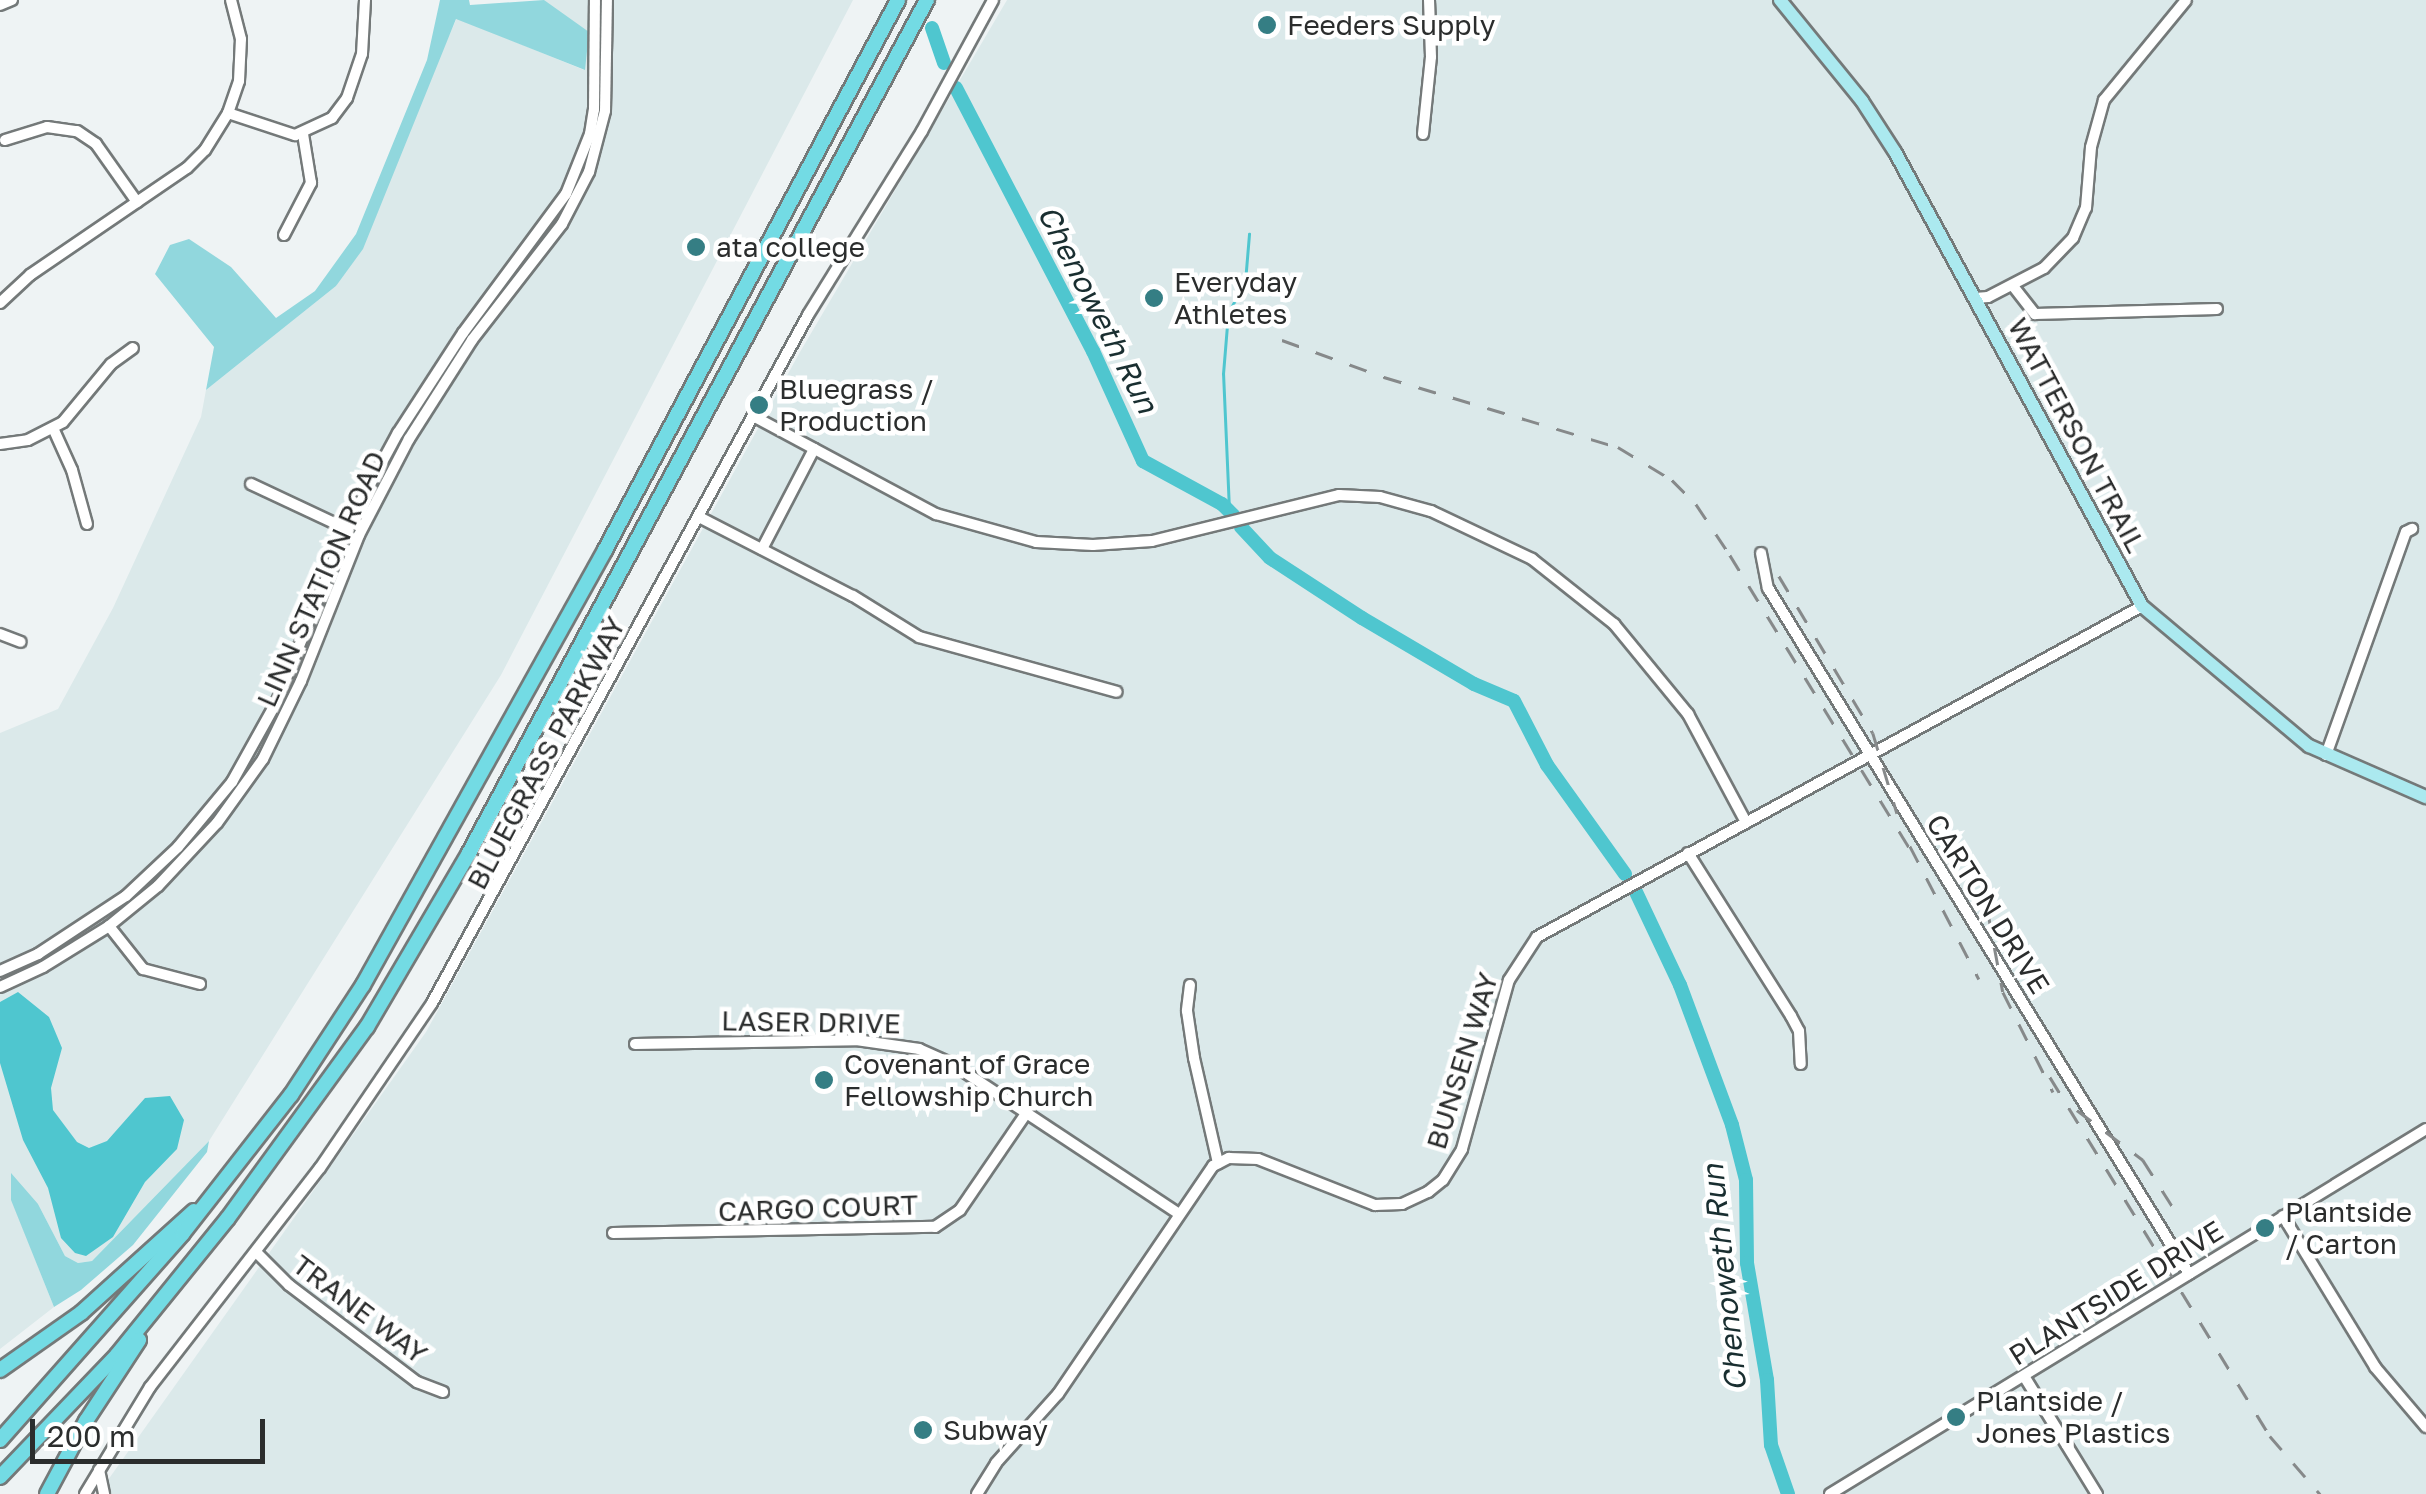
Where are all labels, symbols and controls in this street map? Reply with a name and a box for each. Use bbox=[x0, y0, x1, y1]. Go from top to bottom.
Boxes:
place label: Feeders Supply bbox=[1287, 8, 1495, 42]
marker: Feeders Supply bbox=[1256, 14, 1278, 36]
water label: Chenoweth Run bbox=[1030, 199, 1166, 419]
place label: ata college bbox=[716, 230, 865, 264]
marker: ata college bbox=[685, 236, 707, 258]
place label: Everyday Athletes bbox=[1174, 265, 1297, 331]
marker: Everyday Athletes bbox=[1143, 287, 1165, 309]
street label: WATTERSON TRAIL bbox=[2001, 312, 2153, 558]
place label: Bluegrass / Production bbox=[779, 372, 934, 438]
marker: Bluegrass / Production bbox=[748, 394, 770, 416]
street label: LINN STATION ROAD bbox=[249, 446, 393, 712]
street label: BLUEGRASS PARKWAY bbox=[460, 611, 632, 895]
street label: CARTON DRIVE bbox=[1919, 808, 2057, 1000]
street label: BUNSEN WAY bbox=[1419, 969, 1505, 1153]
street label: LASER DRIVE bbox=[721, 1004, 901, 1040]
place label: Covenant of Grace Fellowship Church bbox=[844, 1047, 1094, 1113]
marker: Covenant of Grace Fellowship Church bbox=[813, 1069, 835, 1091]
water label: Chenoweth Run bbox=[1694, 1163, 1754, 1393]
street label: CARGO COURT bbox=[717, 1188, 919, 1228]
place label: Plantside / Carton bbox=[2285, 1195, 2412, 1261]
street label: PLANTSIDE DRIVE bbox=[2003, 1214, 2229, 1372]
marker: Plantside / Carton bbox=[2254, 1217, 2276, 1239]
street label: TRANE WAY bbox=[286, 1248, 434, 1370]
place label: Plantside / Jones Plastics bbox=[1976, 1384, 2170, 1450]
scale bar bbox=[35, 1399, 270, 1461]
marker: Plantside / Jones Plastics bbox=[1945, 1406, 1967, 1428]
place label: Subway bbox=[943, 1413, 1048, 1447]
text: 200 m bbox=[47, 1418, 136, 1454]
marker: Subway bbox=[912, 1419, 934, 1441]

